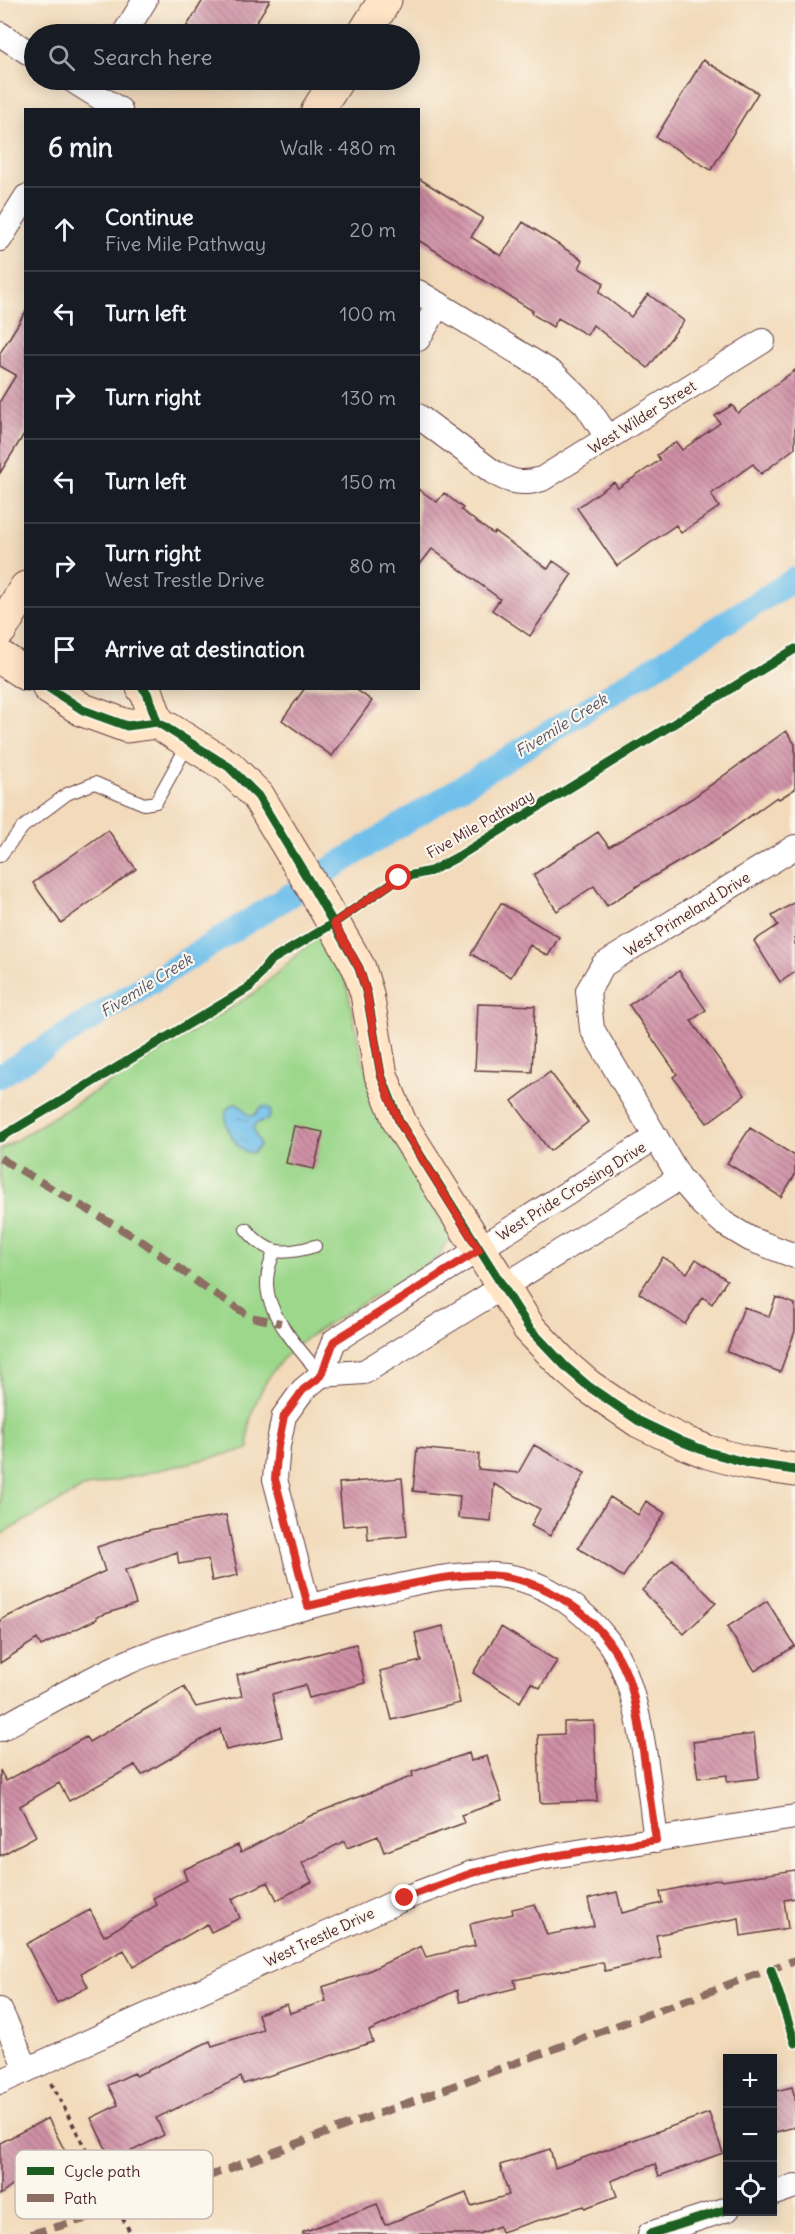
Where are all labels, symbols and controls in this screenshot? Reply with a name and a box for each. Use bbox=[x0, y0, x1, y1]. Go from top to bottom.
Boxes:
search box bbox=[24, 24, 420, 90]
icon: search bbox=[45, 41, 78, 74]
text: Search here bbox=[93, 43, 212, 71]
text: 6 min bbox=[48, 131, 113, 164]
text: Walk · 480 m bbox=[280, 135, 396, 160]
text: Continue bbox=[105, 203, 194, 231]
icon: ahead bbox=[48, 213, 81, 246]
text: 20 m bbox=[350, 217, 396, 242]
text: Five Mile Pathway bbox=[105, 231, 266, 256]
icon: left bbox=[48, 297, 81, 330]
text: Turn left bbox=[105, 299, 186, 327]
text: 100 m bbox=[339, 301, 396, 326]
street label: West Wilder Street bbox=[585, 376, 699, 458]
icon: right bbox=[48, 381, 81, 414]
text: Turn right bbox=[105, 383, 201, 411]
text: 130 m bbox=[341, 385, 396, 410]
icon: left bbox=[48, 465, 81, 498]
text: Turn left bbox=[105, 467, 186, 495]
text: 150 m bbox=[341, 469, 396, 494]
text: Turn right bbox=[105, 539, 201, 567]
icon: right bbox=[48, 549, 81, 582]
text: 80 m bbox=[349, 553, 396, 578]
text: West Trestle Drive bbox=[105, 567, 264, 592]
icon: arrive bbox=[48, 633, 81, 666]
text: Arrive at destination bbox=[105, 635, 305, 663]
water label: Fivemile Creek bbox=[511, 688, 612, 761]
street label: Five Mile Pathway bbox=[423, 786, 537, 862]
route start bbox=[385, 864, 411, 890]
street label: West Primeland Drive bbox=[621, 868, 753, 960]
water label: Fivemile Creek bbox=[96, 948, 197, 1021]
street label: West Pride Crossing Drive bbox=[493, 1137, 649, 1245]
route end bbox=[391, 1884, 417, 1910]
street label: West Trestle Drive bbox=[261, 1903, 377, 1971]
map controls bbox=[723, 2054, 777, 2216]
button: + bbox=[723, 2054, 777, 2108]
button: − bbox=[723, 2108, 777, 2162]
legend bbox=[15, 2150, 213, 2219]
text: Cycle path bbox=[64, 2161, 140, 2181]
button: locate bbox=[723, 2162, 777, 2216]
text: Path bbox=[64, 2188, 97, 2208]

